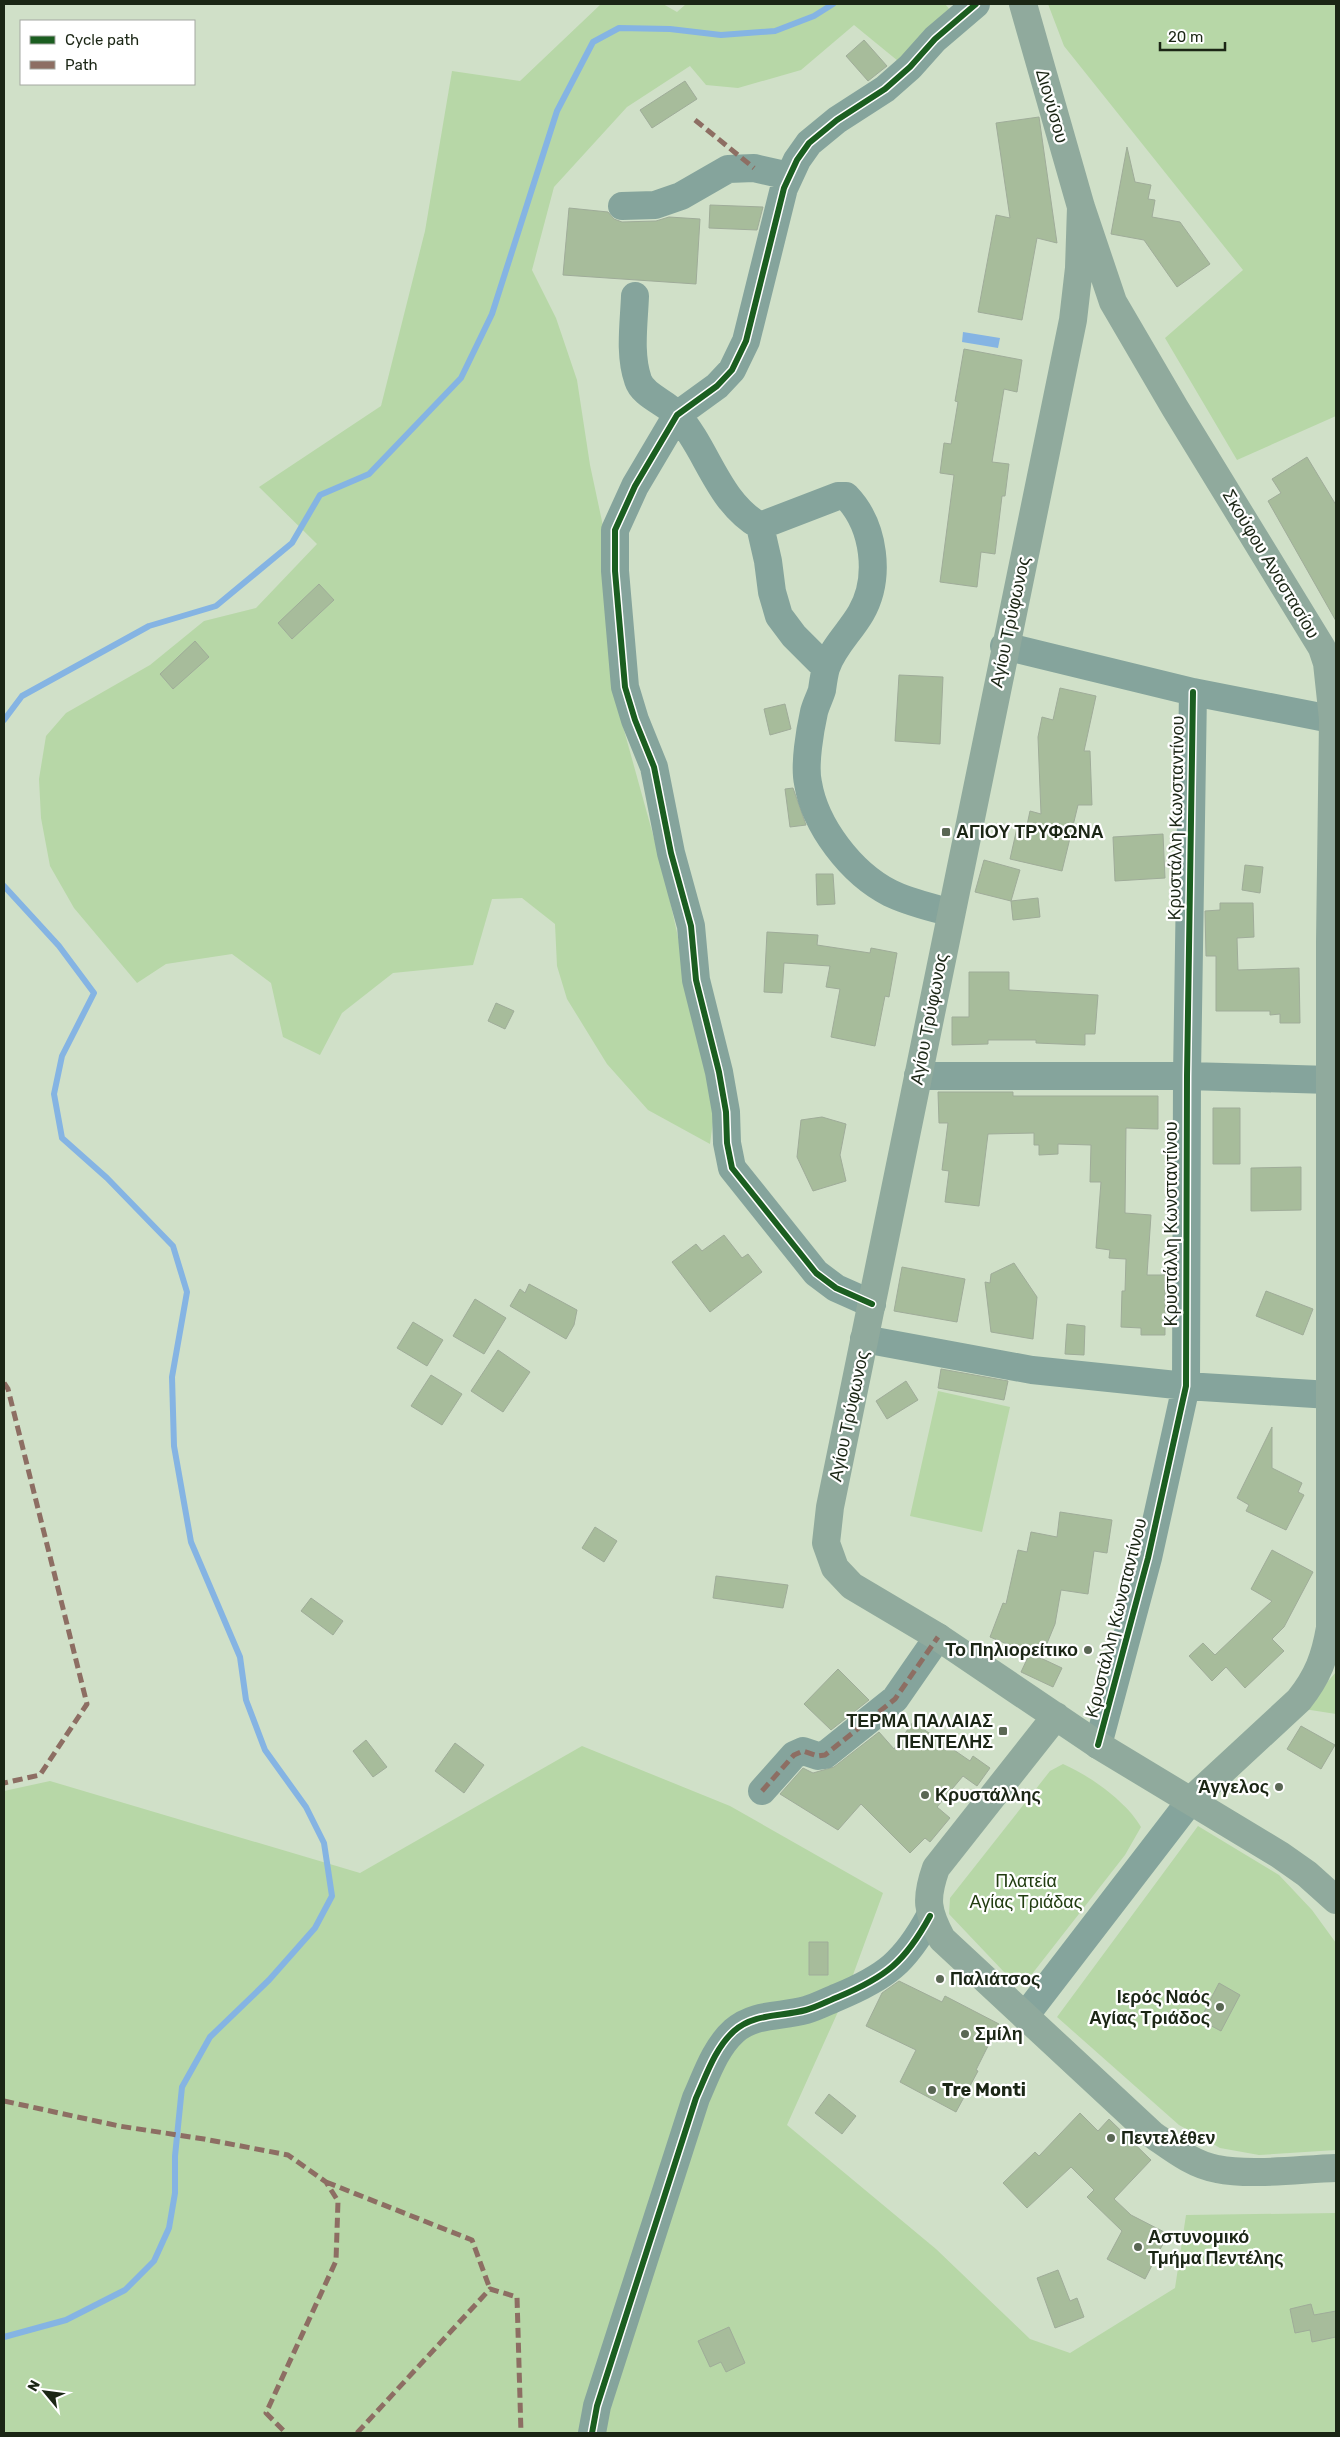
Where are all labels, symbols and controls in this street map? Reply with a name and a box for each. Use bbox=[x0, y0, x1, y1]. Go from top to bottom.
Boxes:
legend bbox=[20, 20, 195, 85]
scale bar bbox=[1160, 20, 1225, 52]
text: 20 m bbox=[1168, 28, 1203, 46]
text: Cycle path bbox=[65, 31, 139, 49]
text: Path bbox=[65, 56, 98, 74]
street label: Διονύσου bbox=[1031, 67, 1073, 145]
street label: Σκούφου Αναστασίου bbox=[1218, 485, 1324, 643]
street label: Αγίου Τρύφωνος bbox=[985, 554, 1035, 690]
street label: Κρυστάλλη Κωνσταντίνου bbox=[1163, 715, 1189, 921]
place label: ΑΓΙΟΥ ΤΡΥΦΩΝΑ bbox=[956, 821, 1104, 843]
marker: ΑΓΙΟΥ ΤΡΥΦΩΝΑ bbox=[940, 826, 952, 838]
street label: Αγίου Τρύφωνος bbox=[905, 951, 953, 1087]
street label: Κρυστάλλη Κωνσταντίνου bbox=[1160, 1121, 1182, 1327]
street label: Αγίου Τρύφωνος bbox=[824, 1348, 874, 1484]
street label: Κρυστάλλη Κωνσταντίνου bbox=[1081, 1516, 1151, 1720]
place label: Το Πηλιορείτικο bbox=[945, 1639, 1078, 1661]
marker: Το Πηλιορείτικο bbox=[1082, 1644, 1094, 1656]
place label: ΤΕΡΜΑ ΠΑΛΑΙΑΣ ΠΕΝΤΕΛΗΣ bbox=[846, 1710, 993, 1753]
marker: ΤΕΡΜΑ ΠΑΛΑΙΑΣ ΠΕΝΤΕΛΗΣ bbox=[997, 1725, 1009, 1737]
place label: Άγγελος bbox=[1198, 1776, 1269, 1798]
marker: Άγγελος bbox=[1273, 1781, 1285, 1793]
place label: Κρυστάλλης bbox=[935, 1784, 1041, 1806]
marker: Κρυστάλλης bbox=[919, 1789, 931, 1801]
park label: Πλατεία Αγίας Τριάδας bbox=[970, 1870, 1083, 1913]
place label: Παλιάτσος bbox=[950, 1968, 1040, 1990]
marker: Παλιάτσος bbox=[934, 1973, 946, 1985]
place label: Ιερός Ναός Αγίας Τριάδος bbox=[1089, 1986, 1210, 2029]
marker: Ιερός Ναός Αγίας Τριάδος bbox=[1214, 2001, 1226, 2013]
place label: Σμίλη bbox=[975, 2023, 1023, 2045]
marker: Σμίλη bbox=[959, 2028, 971, 2040]
place label: Tre Monti bbox=[942, 2079, 1026, 2101]
marker: Tre Monti bbox=[926, 2084, 938, 2096]
place label: Πεντελέθεν bbox=[1121, 2127, 1216, 2149]
marker: Πεντελέθεν bbox=[1105, 2132, 1117, 2144]
place label: Αστυνομικό Τμήμα Πεντέλης bbox=[1148, 2226, 1284, 2269]
marker: Αστυνομικό Τμήμα Πεντέλης bbox=[1132, 2241, 1144, 2253]
north arrow bbox=[20, 2367, 70, 2417]
text: N bbox=[24, 2377, 44, 2394]

